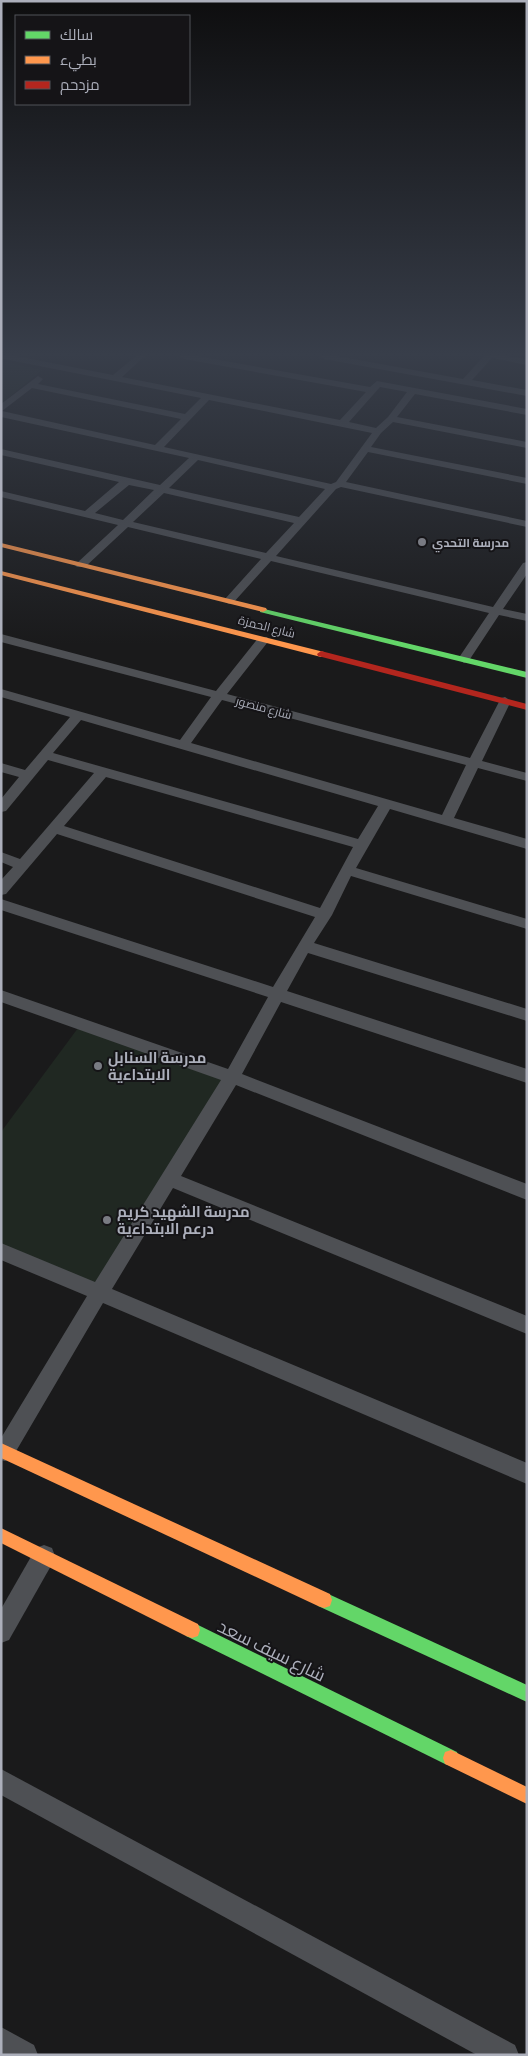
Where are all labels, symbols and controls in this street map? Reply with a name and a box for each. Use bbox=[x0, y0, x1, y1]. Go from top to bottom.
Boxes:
legend bbox=[15, 15, 190, 105]
text: سالك bbox=[60, 25, 93, 43]
text: بطيء bbox=[60, 50, 97, 72]
text: مزدحم bbox=[60, 75, 100, 95]
place label: مدرسة التحدي bbox=[432, 535, 509, 553]
marker: مدرسة التحدي bbox=[416, 536, 428, 548]
street label: شارع الحمزة bbox=[237, 612, 297, 642]
street label: شارع منصور bbox=[233, 693, 294, 723]
place label: مدرسة السنابل الابتداءية bbox=[108, 1048, 207, 1083]
marker: مدرسة السنابل الابتداءية bbox=[92, 1060, 104, 1072]
place label: مدرسة الشهيد كريم درعم الابتداءية bbox=[117, 1202, 250, 1239]
marker: مدرسة الشهيد كريم درعم الابتداءية bbox=[101, 1214, 113, 1226]
street label: شارع سيف سعد bbox=[214, 1614, 329, 1687]

